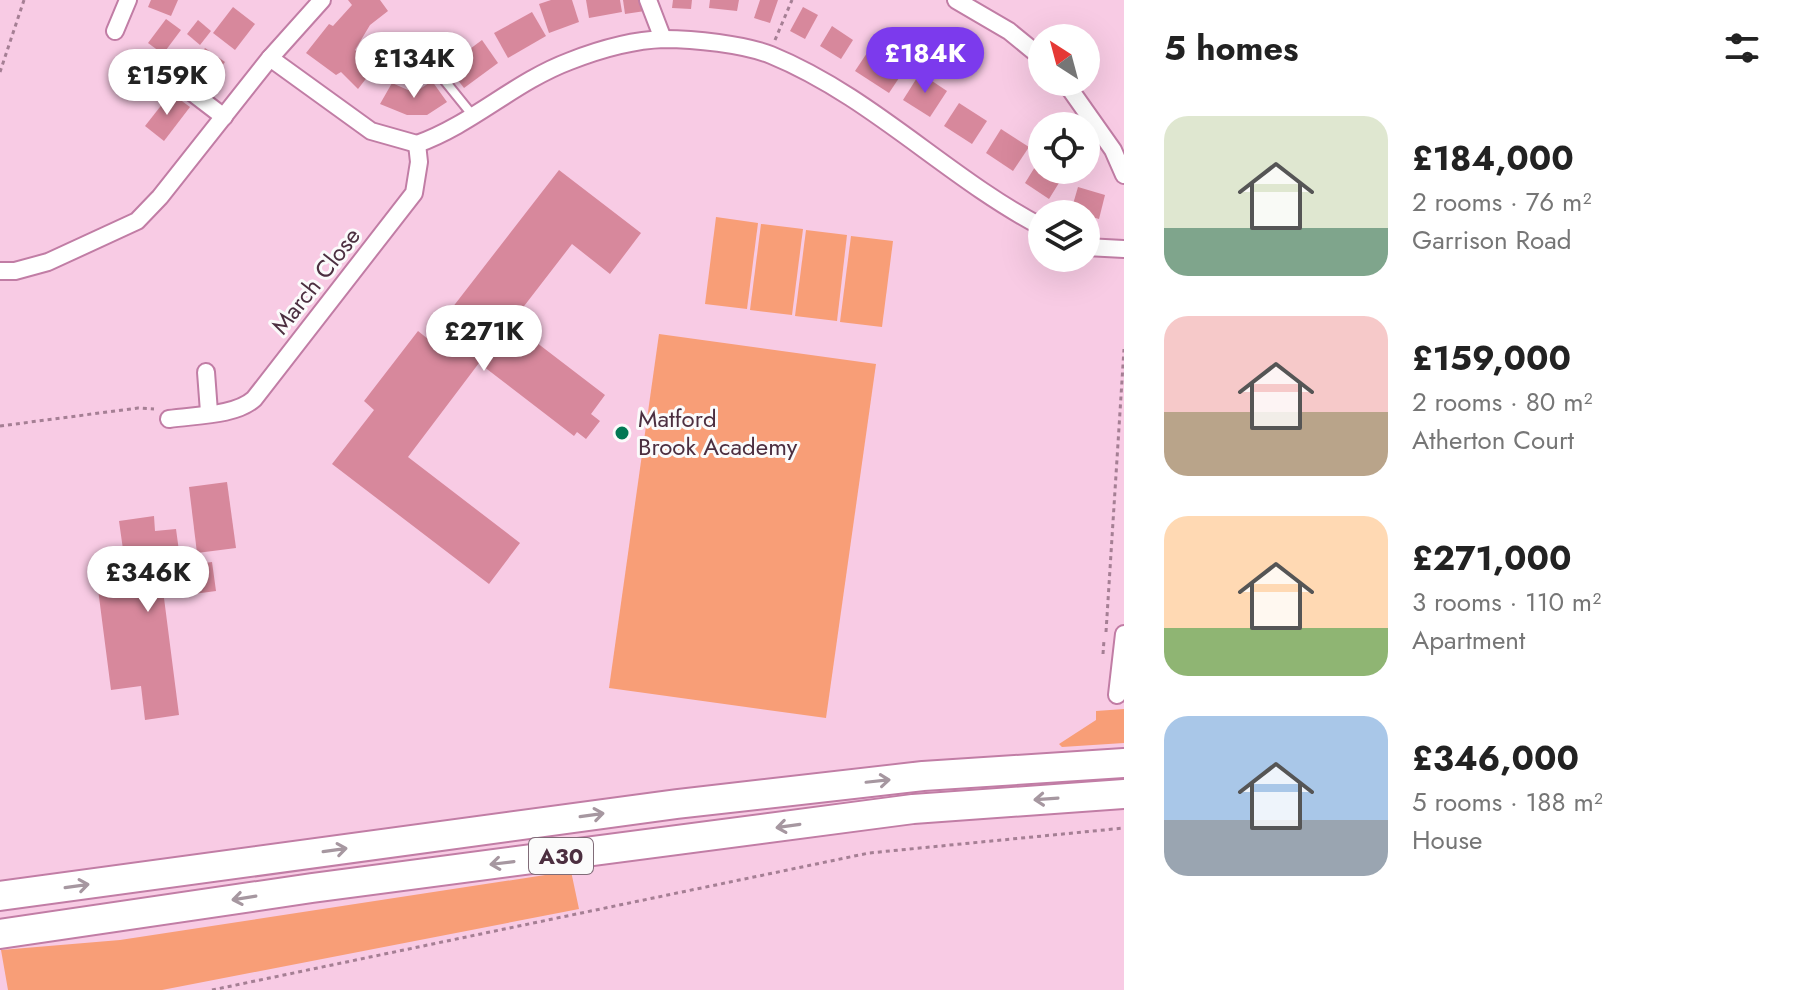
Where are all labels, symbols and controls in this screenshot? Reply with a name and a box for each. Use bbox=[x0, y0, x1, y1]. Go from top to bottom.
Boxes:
north arrow bbox=[1028, 24, 1100, 96]
map controls bbox=[1028, 24, 1100, 272]
text: 5 homes bbox=[1164, 24, 1298, 73]
icon: filters bbox=[1720, 26, 1764, 70]
pin: £184K bbox=[869, 27, 981, 95]
pin: £134K bbox=[358, 32, 470, 100]
text: £184K bbox=[884, 34, 966, 72]
text: £134K bbox=[373, 39, 455, 77]
pin: £159K bbox=[111, 49, 223, 117]
text: £159K bbox=[126, 56, 208, 94]
button: locate bbox=[1028, 112, 1100, 184]
text: £184,000 bbox=[1412, 134, 1574, 183]
icon: home bbox=[1228, 148, 1324, 244]
text: 2 rooms · 76 m² bbox=[1412, 183, 1591, 221]
button: layers bbox=[1028, 200, 1100, 272]
street label: March Close bbox=[263, 220, 369, 342]
text: Garrison Road bbox=[1412, 221, 1571, 259]
pin: £271K bbox=[428, 305, 540, 373]
text: £271K bbox=[444, 312, 524, 350]
text: £159,000 bbox=[1412, 334, 1571, 383]
icon: home bbox=[1228, 348, 1324, 444]
text: 2 rooms · 80 m² bbox=[1412, 383, 1593, 421]
place label: Matford Brook Academy bbox=[638, 401, 798, 464]
text: Atherton Court bbox=[1412, 421, 1574, 459]
marker: Matford Brook Academy bbox=[613, 424, 631, 442]
text: £271,000 bbox=[1412, 534, 1571, 583]
pin: £346K bbox=[92, 546, 204, 614]
icon: home bbox=[1228, 548, 1324, 644]
text: £346K bbox=[105, 553, 191, 591]
text: 3 rooms · 110 m² bbox=[1412, 583, 1601, 621]
text: Apartment bbox=[1412, 621, 1525, 659]
text: £346,000 bbox=[1412, 734, 1579, 783]
icon: home bbox=[1228, 748, 1324, 844]
one-way arrow bbox=[865, 774, 891, 789]
text: 5 rooms · 188 m² bbox=[1412, 783, 1603, 821]
one-way arrow bbox=[1033, 792, 1060, 807]
one-way arrow bbox=[579, 807, 605, 822]
one-way arrow bbox=[776, 819, 801, 834]
text: House bbox=[1412, 821, 1482, 859]
road number: A30 bbox=[529, 838, 593, 874]
one-way arrow bbox=[322, 842, 347, 857]
one-way arrow bbox=[489, 856, 516, 871]
one-way arrow bbox=[64, 878, 89, 893]
one-way arrow bbox=[232, 892, 258, 907]

